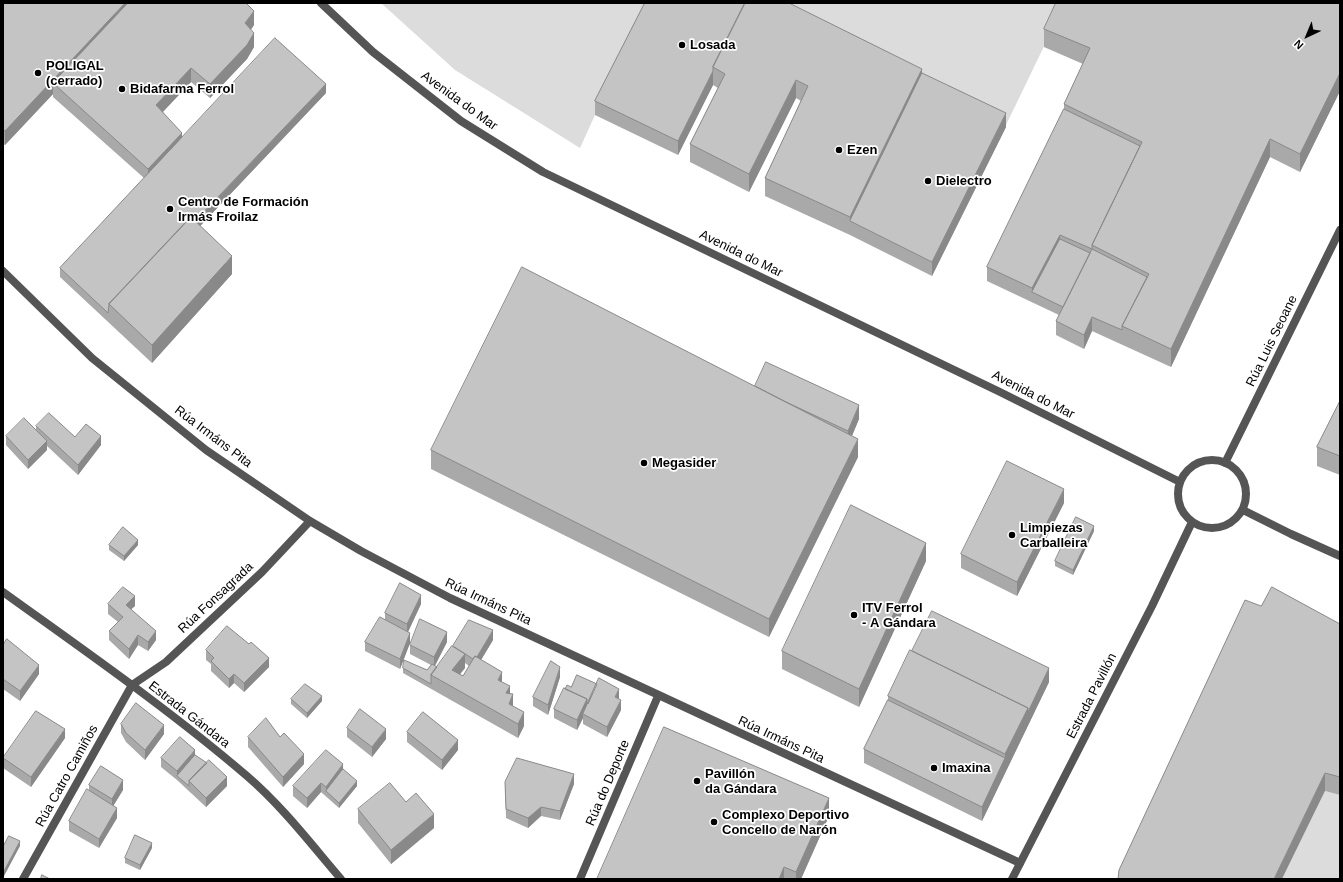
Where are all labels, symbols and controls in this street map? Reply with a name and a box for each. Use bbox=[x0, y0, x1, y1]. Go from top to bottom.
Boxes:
north arrow bbox=[1287, 16, 1327, 56]
place label: Losada bbox=[690, 37, 736, 53]
text: N bbox=[1292, 38, 1306, 52]
marker: Losada bbox=[677, 40, 687, 50]
place label: POLIGAL (cerrado) bbox=[46, 58, 104, 89]
marker: POLIGAL (cerrado) bbox=[33, 68, 43, 78]
street label: Avenida do Mar bbox=[418, 68, 500, 134]
place label: Bidafarma Ferrol bbox=[130, 81, 234, 97]
marker: Bidafarma Ferrol bbox=[117, 84, 127, 94]
place label: Ezen bbox=[847, 142, 877, 158]
marker: Ezen bbox=[834, 145, 844, 155]
place label: Dielectro bbox=[936, 173, 992, 189]
marker: Dielectro bbox=[923, 176, 933, 186]
place label: Centro de Formación Irmás Froilaz bbox=[178, 194, 309, 225]
marker: Centro de Formación Irmás Froilaz bbox=[165, 204, 175, 214]
street label: Avenida do Mar bbox=[697, 227, 785, 281]
street label: Rúa Luis Seoane bbox=[1243, 293, 1301, 389]
street label: Avenida do Mar bbox=[989, 367, 1077, 423]
street label: Rúa Irmáns Pita bbox=[171, 403, 255, 471]
place label: Megasider bbox=[652, 455, 716, 471]
marker: Megasider bbox=[639, 458, 649, 468]
place label: Limpiezas Carballeira bbox=[1020, 520, 1087, 551]
marker: Limpiezas Carballeira bbox=[1007, 530, 1017, 540]
street label: Rúa Fonsagrada bbox=[175, 559, 257, 637]
street label: Rúa Irmáns Pita bbox=[442, 575, 534, 629]
place label: ITV Ferrol - A Gándara bbox=[862, 600, 936, 631]
marker: ITV Ferrol - A Gándara bbox=[849, 610, 859, 620]
street label: Estrada Pavillón bbox=[1064, 651, 1120, 741]
street label: Estrada Gándara bbox=[145, 678, 233, 752]
street label: Rúa Irmáns Pita bbox=[735, 713, 827, 767]
street label: Rúa Catro Camiños bbox=[33, 722, 101, 830]
street label: Rúa do Deporte bbox=[583, 738, 633, 828]
place label: Imaxina bbox=[942, 760, 990, 776]
marker: Imaxina bbox=[929, 763, 939, 773]
place label: Pavillón da Gándara bbox=[705, 766, 777, 797]
marker: Pavillón da Gándara bbox=[692, 776, 702, 786]
place label: Complexo Deportivo Concello de Narón bbox=[722, 807, 849, 838]
marker: Complexo Deportivo Concello de Narón bbox=[709, 817, 719, 827]

